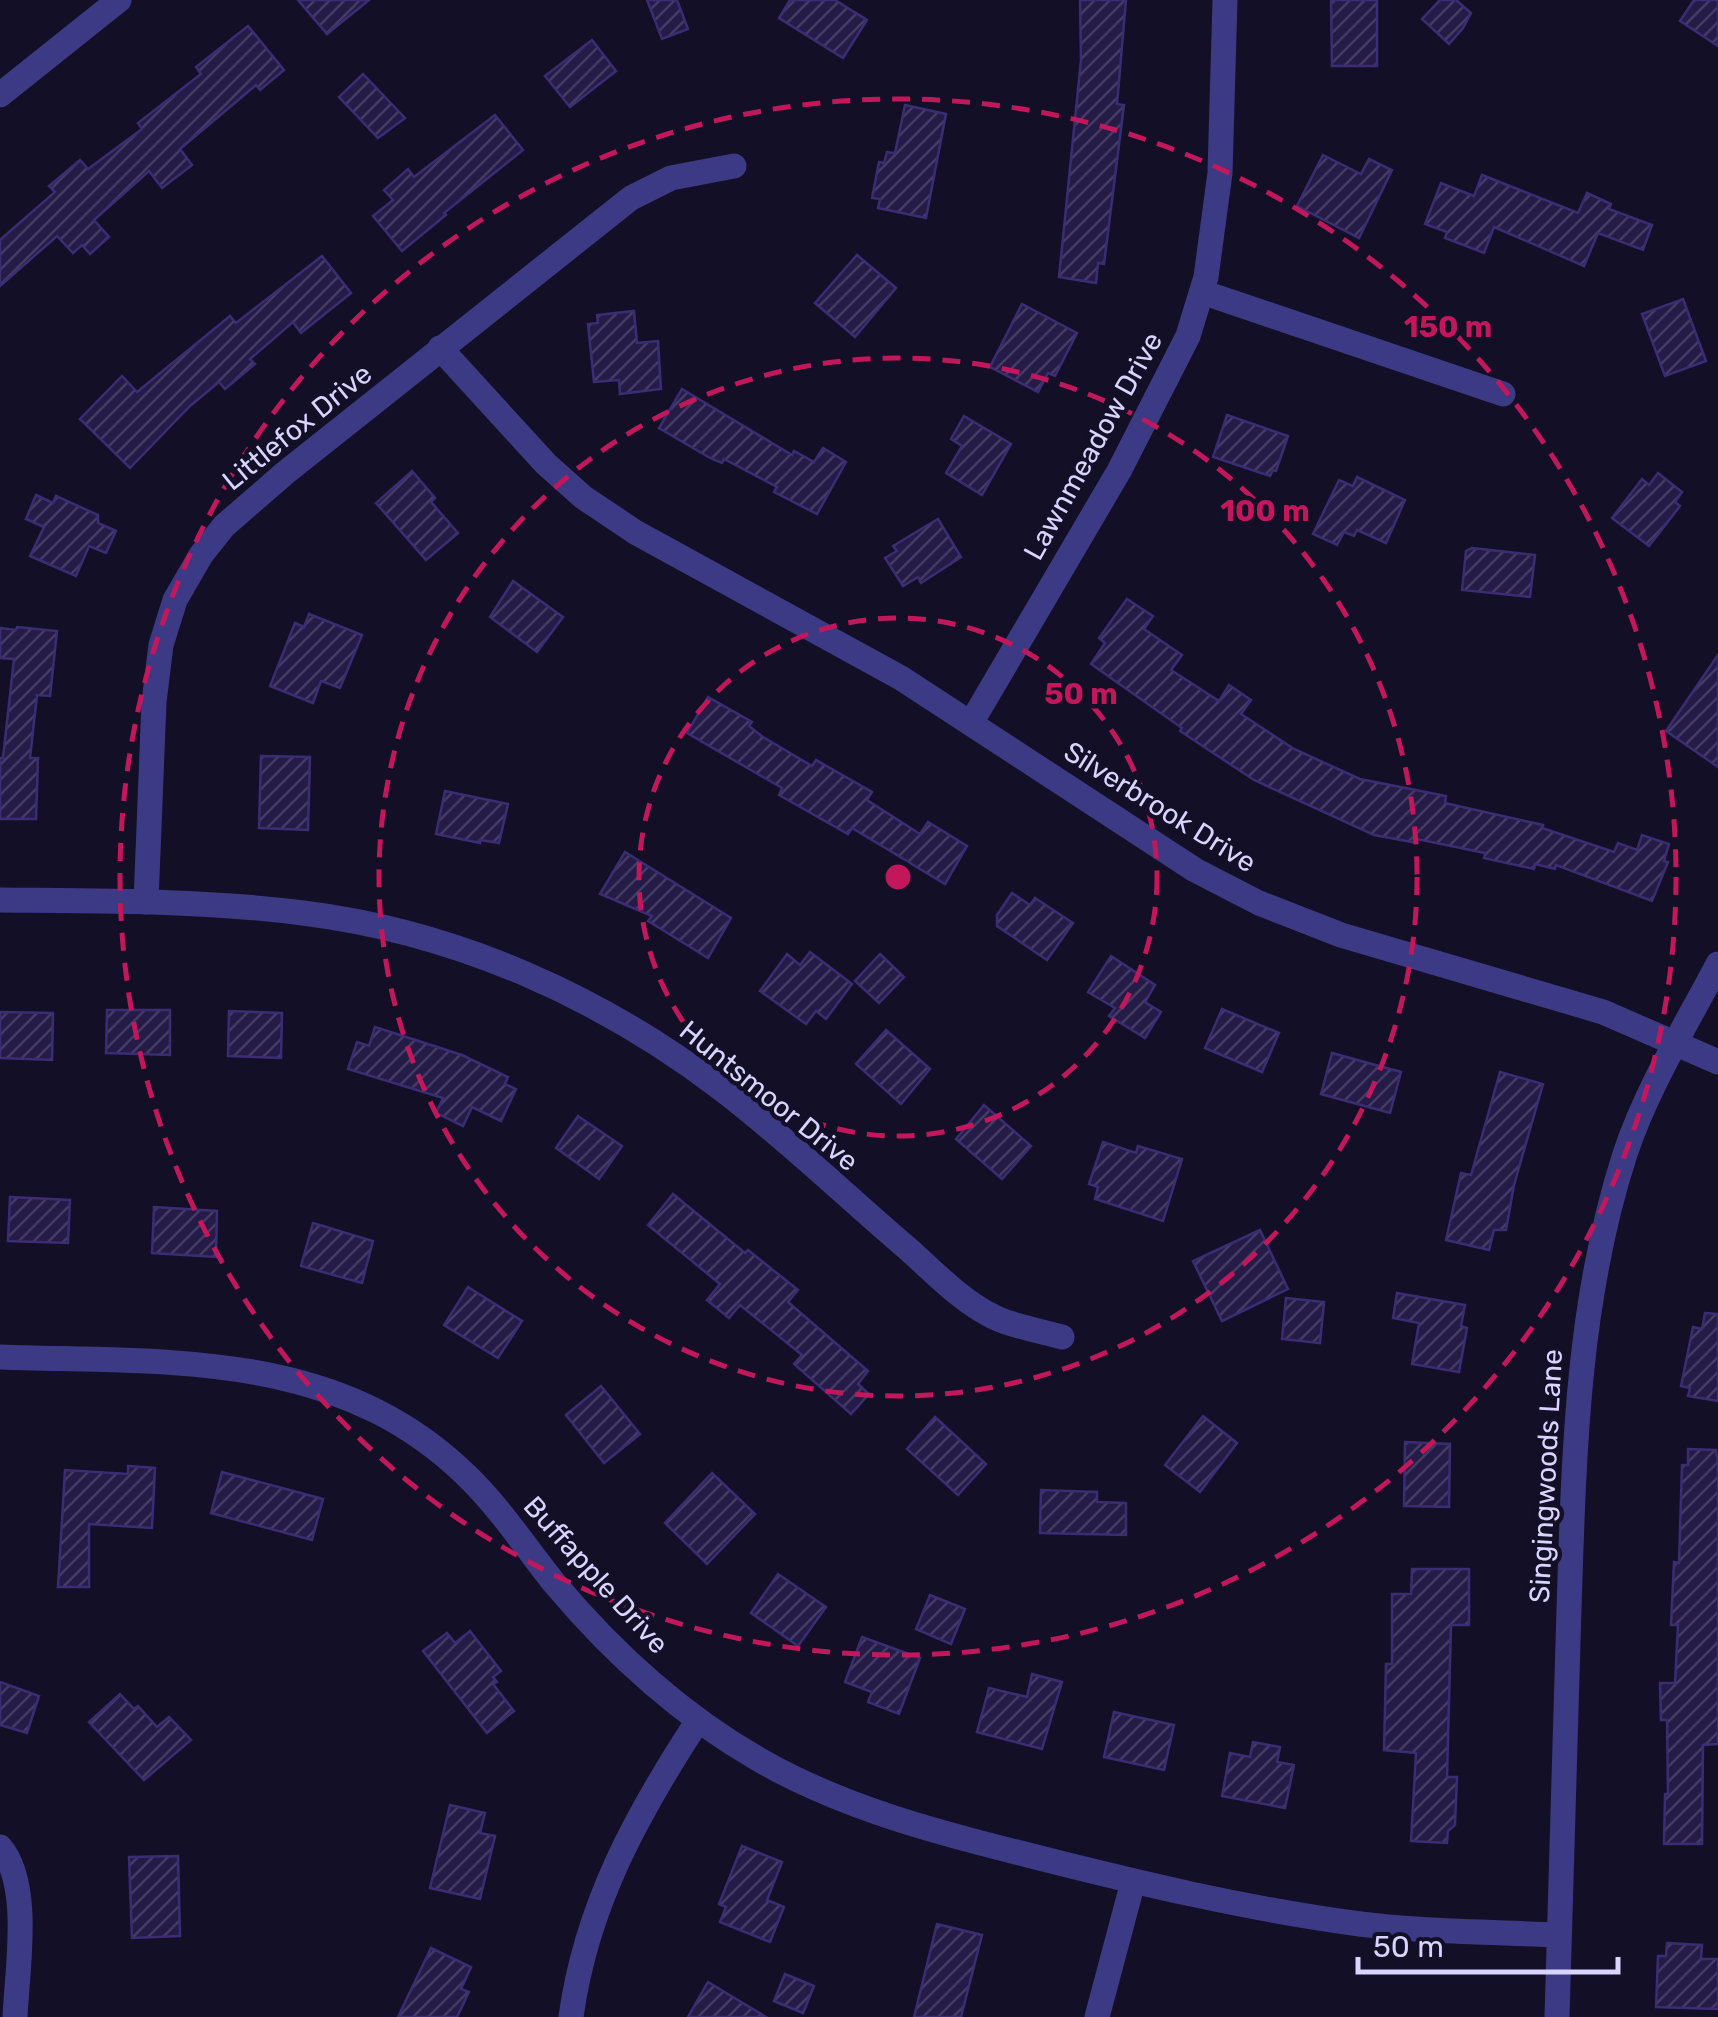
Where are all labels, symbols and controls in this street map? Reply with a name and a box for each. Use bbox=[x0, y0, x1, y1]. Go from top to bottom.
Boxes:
text: 150 m bbox=[1404, 309, 1492, 345]
street label: Lawnmeadow Drive bbox=[1017, 326, 1169, 566]
street label: Littlefox Drive bbox=[216, 357, 378, 497]
text: 100 m bbox=[1220, 493, 1310, 529]
text: 50 m bbox=[1044, 676, 1118, 712]
street label: Silverbrook Drive bbox=[1058, 735, 1262, 879]
centre of rings bbox=[880, 859, 916, 895]
street label: Huntsmoor Drive bbox=[673, 1014, 865, 1178]
street label: Singingwoods Lane bbox=[1523, 1348, 1569, 1604]
street label: Buffapple Drive bbox=[517, 1490, 675, 1660]
scale bar bbox=[1358, 1912, 1618, 1974]
text: 50 m bbox=[1373, 1929, 1444, 1965]

